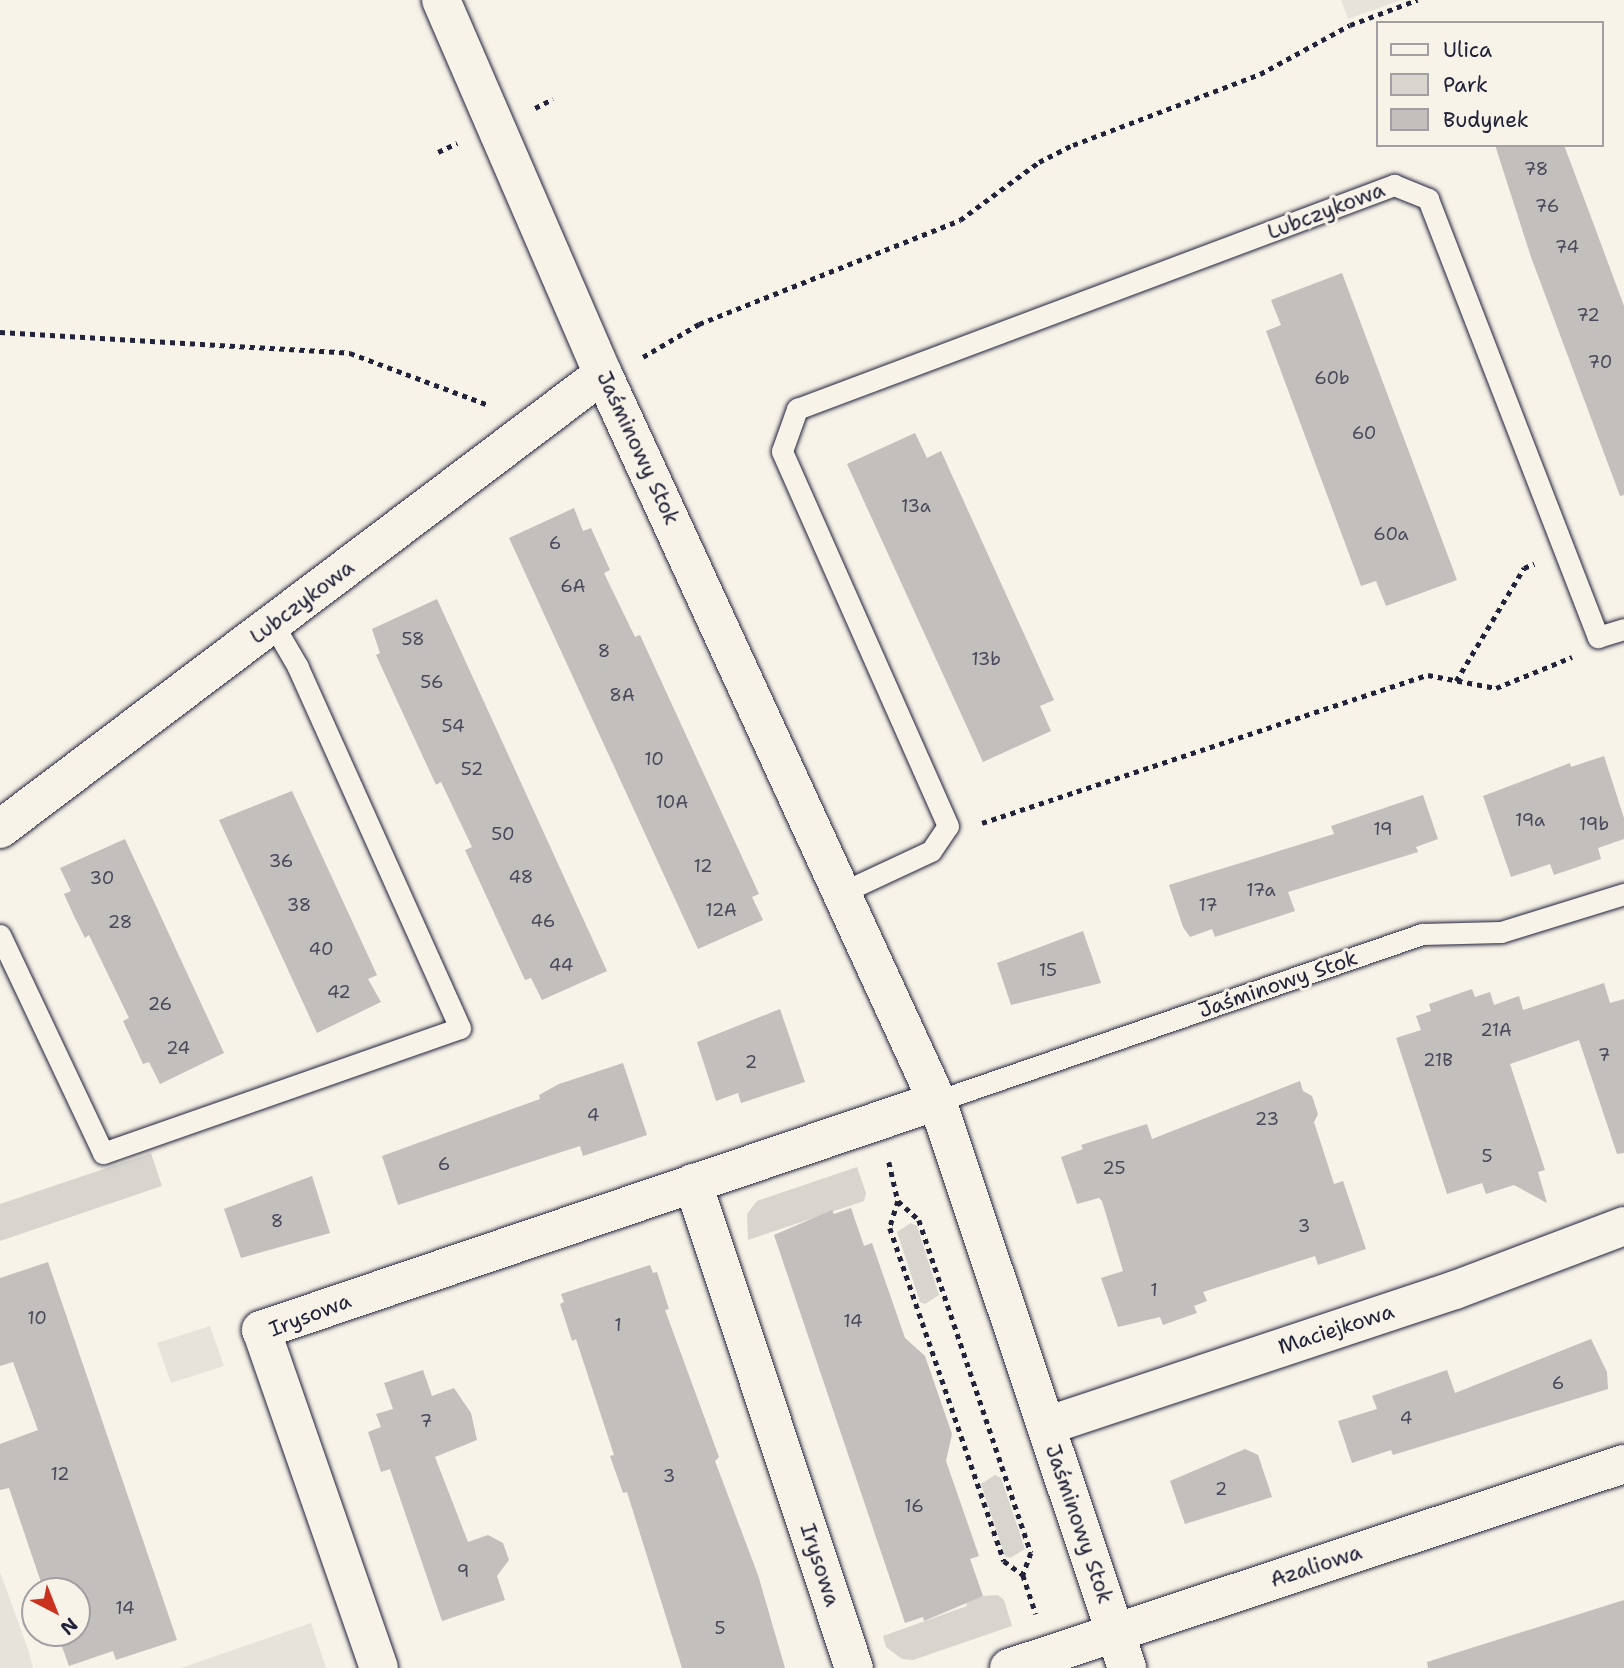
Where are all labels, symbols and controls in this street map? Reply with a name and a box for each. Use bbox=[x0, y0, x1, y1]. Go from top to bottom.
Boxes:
legend bbox=[1376, 21, 1603, 147]
text: Ulica bbox=[1443, 36, 1492, 64]
text: Park bbox=[1443, 71, 1488, 99]
text: Budynek bbox=[1443, 106, 1529, 134]
house number: 78 bbox=[1524, 158, 1548, 180]
street label: Lubczykowa bbox=[1264, 177, 1388, 245]
house number: 76 bbox=[1535, 195, 1559, 217]
house number: 74 bbox=[1555, 236, 1579, 258]
house number: 72 bbox=[1576, 304, 1600, 326]
house number: 70 bbox=[1588, 351, 1612, 373]
street label: Jaśminowy Stok bbox=[591, 367, 685, 529]
house number: 60b bbox=[1314, 367, 1350, 389]
house number: 60 bbox=[1352, 422, 1376, 444]
house number: 13a bbox=[901, 495, 931, 517]
house number: 60a bbox=[1373, 523, 1409, 545]
house number: 6 bbox=[549, 532, 561, 554]
street label: Lubczykowa bbox=[245, 555, 359, 649]
house number: 6A bbox=[560, 575, 586, 597]
house number: 58 bbox=[401, 628, 425, 650]
house number: 8 bbox=[598, 640, 610, 662]
house number: 13b bbox=[971, 648, 1001, 670]
house number: 56 bbox=[420, 671, 444, 693]
house number: 8A bbox=[609, 684, 635, 706]
house number: 54 bbox=[441, 715, 465, 737]
house number: 10 bbox=[644, 748, 664, 770]
house number: 52 bbox=[461, 758, 483, 780]
house number: 10A bbox=[656, 791, 688, 813]
house number: 19a bbox=[1515, 809, 1545, 831]
house number: 19b bbox=[1579, 813, 1609, 835]
house number: 19 bbox=[1373, 818, 1393, 840]
house number: 50 bbox=[491, 823, 515, 845]
house number: 36 bbox=[269, 850, 293, 872]
house number: 12 bbox=[693, 855, 713, 877]
house number: 48 bbox=[509, 866, 533, 888]
house number: 30 bbox=[90, 867, 114, 889]
house number: 17a bbox=[1246, 879, 1276, 901]
house number: 38 bbox=[287, 894, 311, 916]
house number: 17 bbox=[1198, 894, 1218, 916]
house number: 12A bbox=[705, 899, 737, 921]
house number: 46 bbox=[531, 910, 555, 932]
house number: 28 bbox=[108, 911, 132, 933]
house number: 40 bbox=[308, 938, 334, 960]
street label: Jaśminowy Stok bbox=[1195, 945, 1361, 1023]
house number: 44 bbox=[549, 954, 573, 976]
house number: 15 bbox=[1039, 959, 1057, 981]
house number: 42 bbox=[327, 981, 351, 1003]
house number: 26 bbox=[148, 993, 172, 1015]
house number: 21A bbox=[1480, 1019, 1512, 1041]
house number: 24 bbox=[166, 1037, 190, 1059]
house number: 7 bbox=[1598, 1044, 1610, 1066]
house number: 21B bbox=[1423, 1049, 1453, 1071]
house number: 2 bbox=[745, 1051, 757, 1073]
house number: 4 bbox=[587, 1104, 599, 1126]
house number: 23 bbox=[1255, 1108, 1279, 1130]
house number: 5 bbox=[1481, 1145, 1493, 1167]
house number: 6 bbox=[438, 1153, 450, 1175]
house number: 25 bbox=[1102, 1157, 1126, 1179]
house number: 8 bbox=[271, 1210, 283, 1232]
house number: 3 bbox=[1298, 1215, 1310, 1237]
house number: 1 bbox=[1150, 1279, 1158, 1301]
street label: Irysowa bbox=[266, 1288, 354, 1342]
street label: Maciejkowa bbox=[1275, 1298, 1397, 1360]
house number: 10 bbox=[27, 1307, 47, 1329]
house number: 14 bbox=[843, 1310, 863, 1332]
house number: 1 bbox=[614, 1314, 622, 1336]
house number: 6 bbox=[1552, 1372, 1564, 1394]
house number: 4 bbox=[1400, 1407, 1412, 1429]
house number: 7 bbox=[420, 1410, 432, 1432]
street label: Jaśminowy Stok bbox=[1040, 1441, 1118, 1607]
house number: 12 bbox=[50, 1463, 70, 1485]
house number: 3 bbox=[663, 1465, 675, 1487]
house number: 2 bbox=[1215, 1478, 1227, 1500]
house number: 16 bbox=[904, 1495, 924, 1517]
street label: Irysowa bbox=[795, 1520, 845, 1610]
street label: Azaliowa bbox=[1267, 1539, 1365, 1593]
house number: 9 bbox=[457, 1560, 469, 1582]
north arrow bbox=[21, 1577, 91, 1647]
house number: 14 bbox=[115, 1597, 135, 1619]
text: N bbox=[55, 1612, 83, 1641]
house number: 5 bbox=[714, 1617, 726, 1639]

